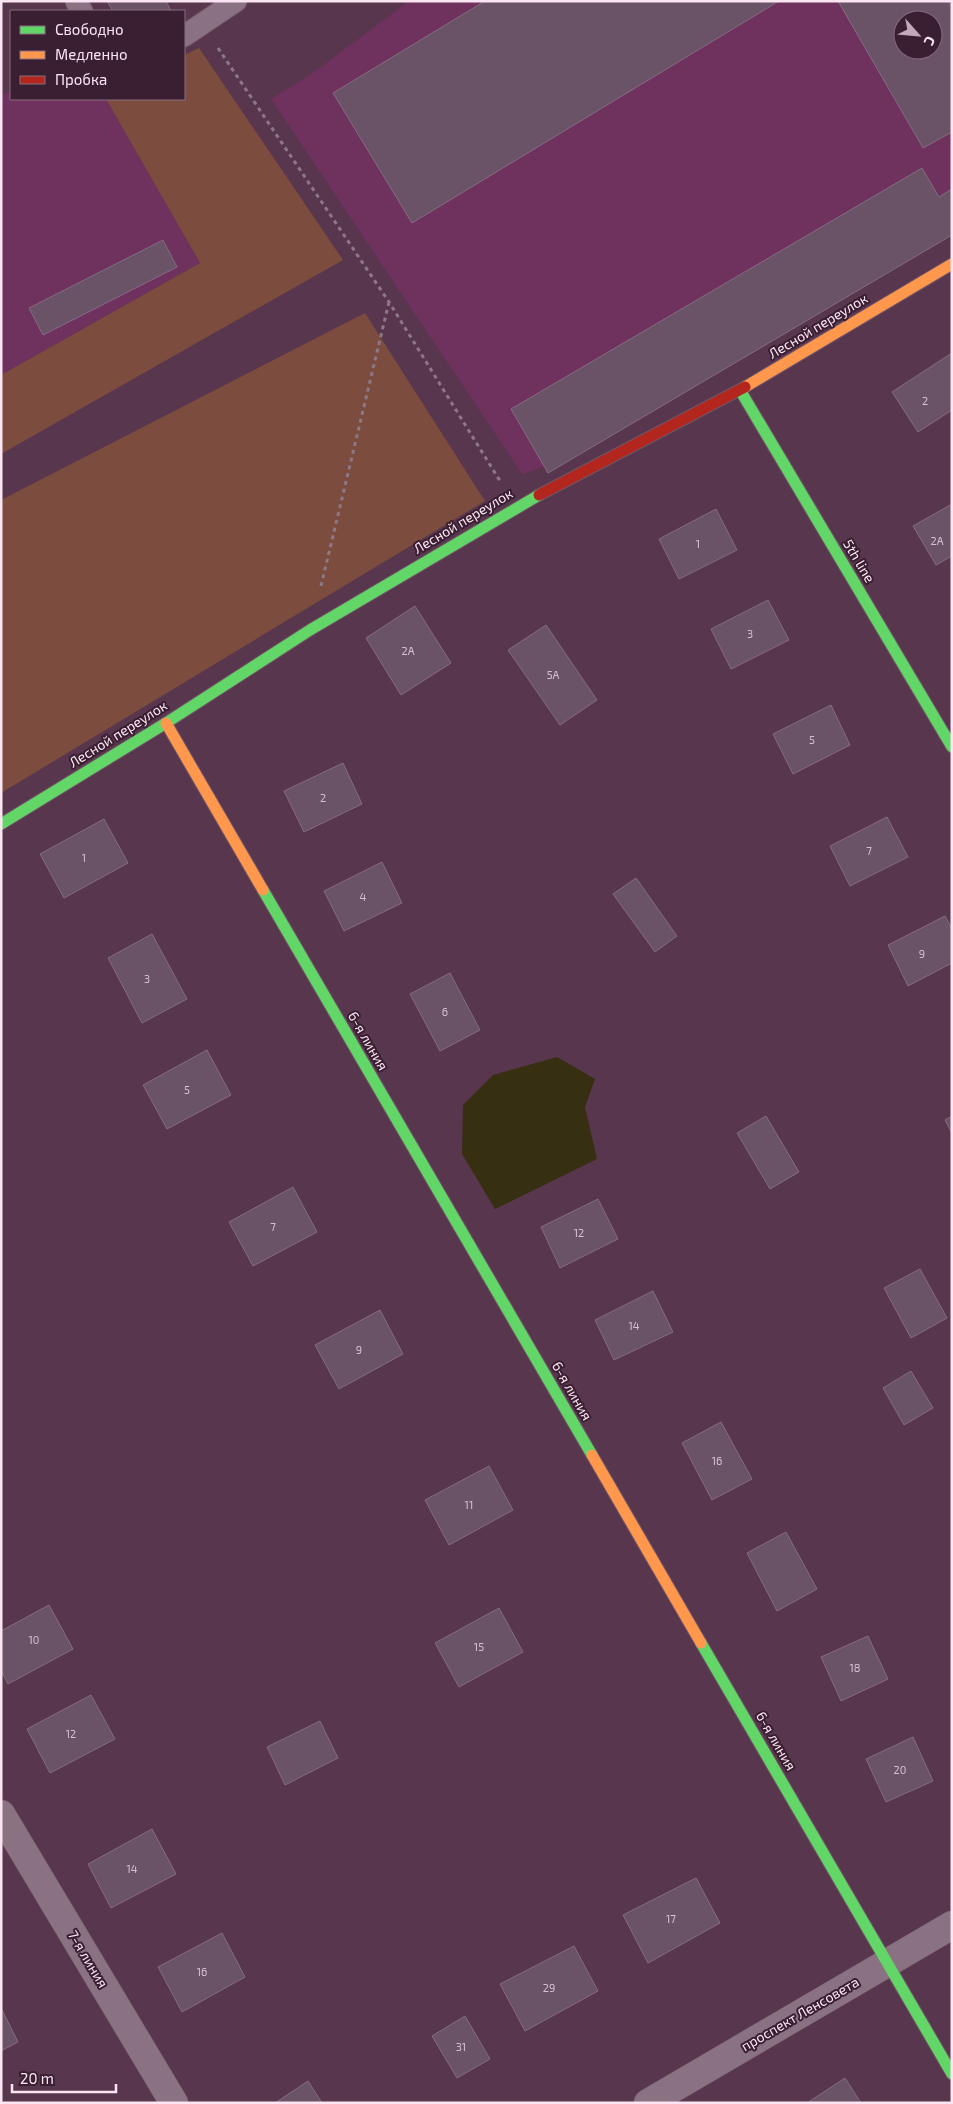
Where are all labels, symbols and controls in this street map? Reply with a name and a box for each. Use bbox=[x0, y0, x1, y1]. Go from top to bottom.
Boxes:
legend bbox=[10, 10, 185, 100]
north arrow bbox=[893, 10, 943, 60]
text: Свободно bbox=[55, 20, 124, 38]
text: С bbox=[921, 34, 939, 49]
text: Медленно bbox=[55, 45, 128, 63]
text: Пробка bbox=[55, 70, 107, 88]
street label: Лесной переулок bbox=[765, 289, 871, 362]
house number: 2 bbox=[922, 394, 928, 407]
street label: Лесной переулок bbox=[410, 484, 516, 557]
house number: 2А bbox=[930, 534, 944, 547]
street label: 5th line bbox=[840, 536, 879, 585]
house number: 1 bbox=[696, 537, 700, 550]
house number: 3 bbox=[747, 627, 753, 640]
house number: 2А bbox=[401, 644, 415, 657]
house number: 5А bbox=[547, 668, 560, 681]
street label: Лесной переулок bbox=[65, 696, 170, 771]
house number: 5 bbox=[809, 733, 815, 746]
house number: 2 bbox=[320, 791, 326, 804]
house number: 7 bbox=[866, 844, 872, 857]
house number: 1 bbox=[82, 851, 86, 864]
house number: 4 bbox=[360, 890, 367, 903]
house number: 9 bbox=[919, 947, 925, 960]
house number: 3 bbox=[144, 972, 150, 985]
house number: 6 bbox=[442, 1005, 448, 1018]
street label: 6-я линия bbox=[345, 1008, 392, 1073]
house number: 5 bbox=[184, 1083, 190, 1096]
house number: 7 bbox=[270, 1220, 276, 1233]
house number: 12 bbox=[574, 1226, 584, 1239]
house number: 14 bbox=[628, 1319, 640, 1332]
house number: 9 bbox=[356, 1343, 362, 1356]
street label: 6-я линия bbox=[549, 1358, 596, 1423]
house number: 16 bbox=[712, 1454, 722, 1467]
house number: 11 bbox=[465, 1498, 473, 1511]
house number: 10 bbox=[28, 1633, 40, 1646]
house number: 15 bbox=[474, 1640, 484, 1653]
house number: 18 bbox=[849, 1661, 861, 1674]
street label: 6-я линия bbox=[753, 1708, 800, 1773]
house number: 12 bbox=[66, 1727, 76, 1740]
house number: 20 bbox=[894, 1763, 906, 1776]
house number: 14 bbox=[126, 1862, 138, 1875]
house number: 17 bbox=[666, 1912, 676, 1925]
street label: 7-я линия bbox=[65, 1927, 112, 1991]
house number: 16 bbox=[197, 1965, 207, 1978]
street label: проспект Ленсовета bbox=[738, 1973, 862, 2054]
house number: 29 bbox=[543, 1981, 555, 1994]
house number: 31 bbox=[456, 2040, 466, 2053]
scale bar bbox=[12, 2062, 116, 2094]
text: 20 m bbox=[20, 2069, 54, 2087]

